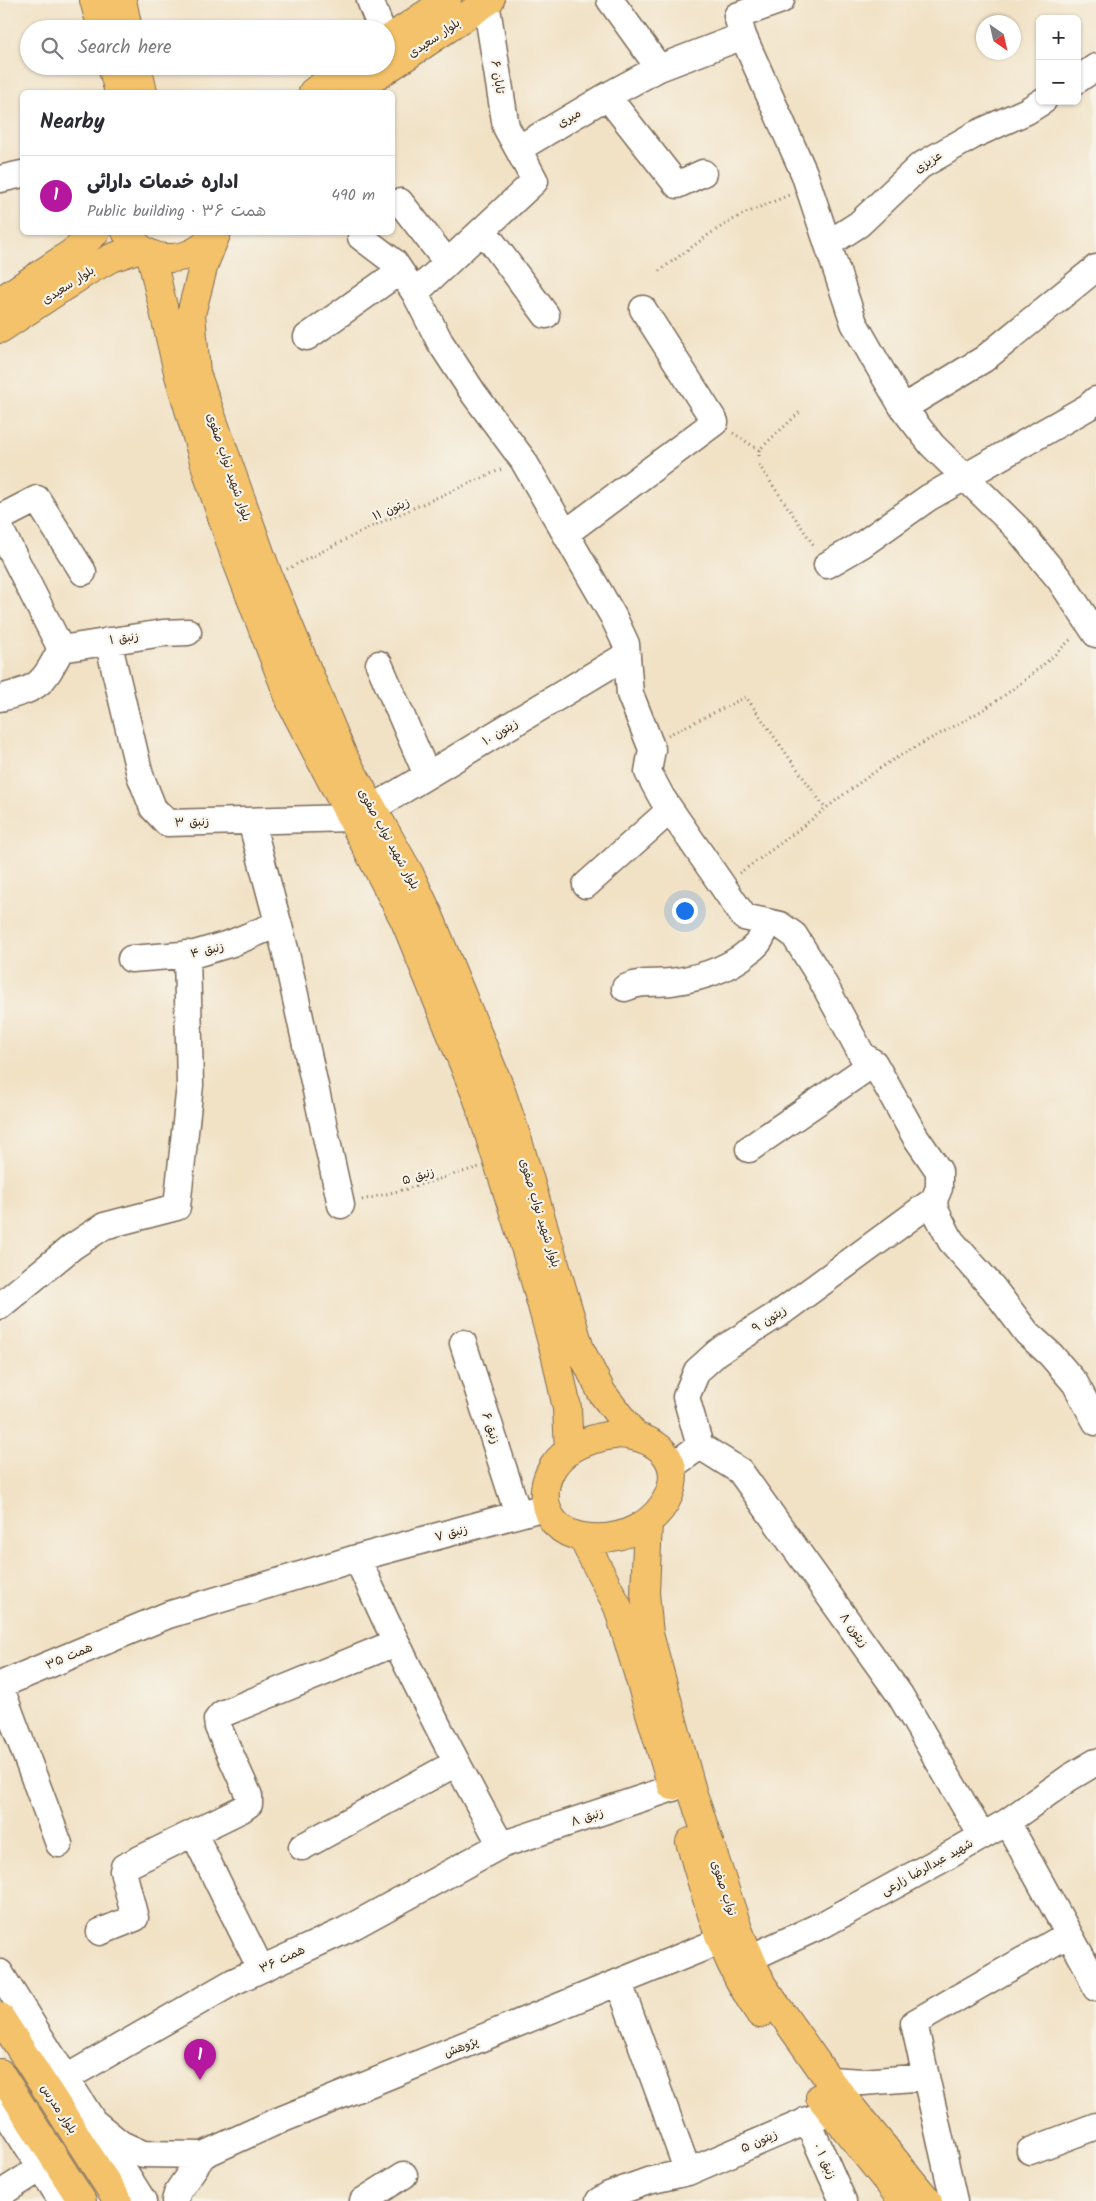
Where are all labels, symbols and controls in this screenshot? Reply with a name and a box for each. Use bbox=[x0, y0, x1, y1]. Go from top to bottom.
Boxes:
street label: بلوار سعیدی bbox=[404, 14, 464, 63]
north arrow bbox=[976, 15, 1021, 60]
map controls bbox=[1036, 15, 1081, 105]
button: + bbox=[1036, 15, 1081, 60]
search box bbox=[20, 20, 395, 75]
text: Search here bbox=[78, 33, 172, 63]
icon: search bbox=[38, 34, 66, 62]
street label: تابان ۶ bbox=[486, 59, 510, 96]
button: − bbox=[1036, 60, 1081, 105]
street label: میری bbox=[554, 104, 585, 133]
text: Nearby bbox=[40, 106, 105, 139]
street label: عزیزی bbox=[911, 146, 946, 179]
text: اداره خدمات دارائی bbox=[87, 168, 238, 198]
text: 1 bbox=[54, 183, 58, 208]
text: 490 m bbox=[331, 183, 375, 208]
text: Public building · همت ۳۶ bbox=[87, 199, 266, 224]
street label: بلوار سعیدی bbox=[38, 261, 98, 310]
street label: بلوار شهید نواب صفوی bbox=[201, 411, 256, 524]
street label: زیتون ۱۱ bbox=[369, 493, 413, 526]
street label: زنبق ۱ bbox=[108, 627, 140, 650]
street label: زیتون ۱۰ bbox=[479, 714, 522, 751]
street label: بلوار شهید نواب صفوی bbox=[353, 785, 424, 893]
street label: زنبق ۳ bbox=[174, 812, 210, 833]
your location bbox=[672, 898, 698, 924]
street label: زنبق ۴ bbox=[189, 937, 226, 964]
street label: بلوار شهید نواب صفوی bbox=[514, 1156, 565, 1270]
street label: زنبق ۵ bbox=[400, 1163, 437, 1190]
street label: زیتون ۹ bbox=[748, 1301, 790, 1338]
street label: زنبق ۶ bbox=[477, 1410, 505, 1446]
street label: زنبق ۷ bbox=[433, 1520, 470, 1547]
street label: زیتون ۸ bbox=[835, 1609, 873, 1652]
street label: همت ۳۵ bbox=[43, 1638, 96, 1675]
street label: زنبق ۸ bbox=[568, 1803, 606, 1832]
street label: شهید عبدالرضا زارعی bbox=[878, 1834, 977, 1901]
street label: نواب صفوی bbox=[706, 1858, 741, 1918]
street label: همت ۳۶ bbox=[256, 1940, 309, 1978]
street label: پژوهش bbox=[441, 2032, 481, 2063]
pin: 1 bbox=[184, 2039, 216, 2080]
street label: بلوار مدرس bbox=[35, 2081, 82, 2138]
street label: زیتون ۵ bbox=[738, 2125, 781, 2158]
street label: زنبق ۱ ۰ bbox=[808, 2140, 841, 2182]

